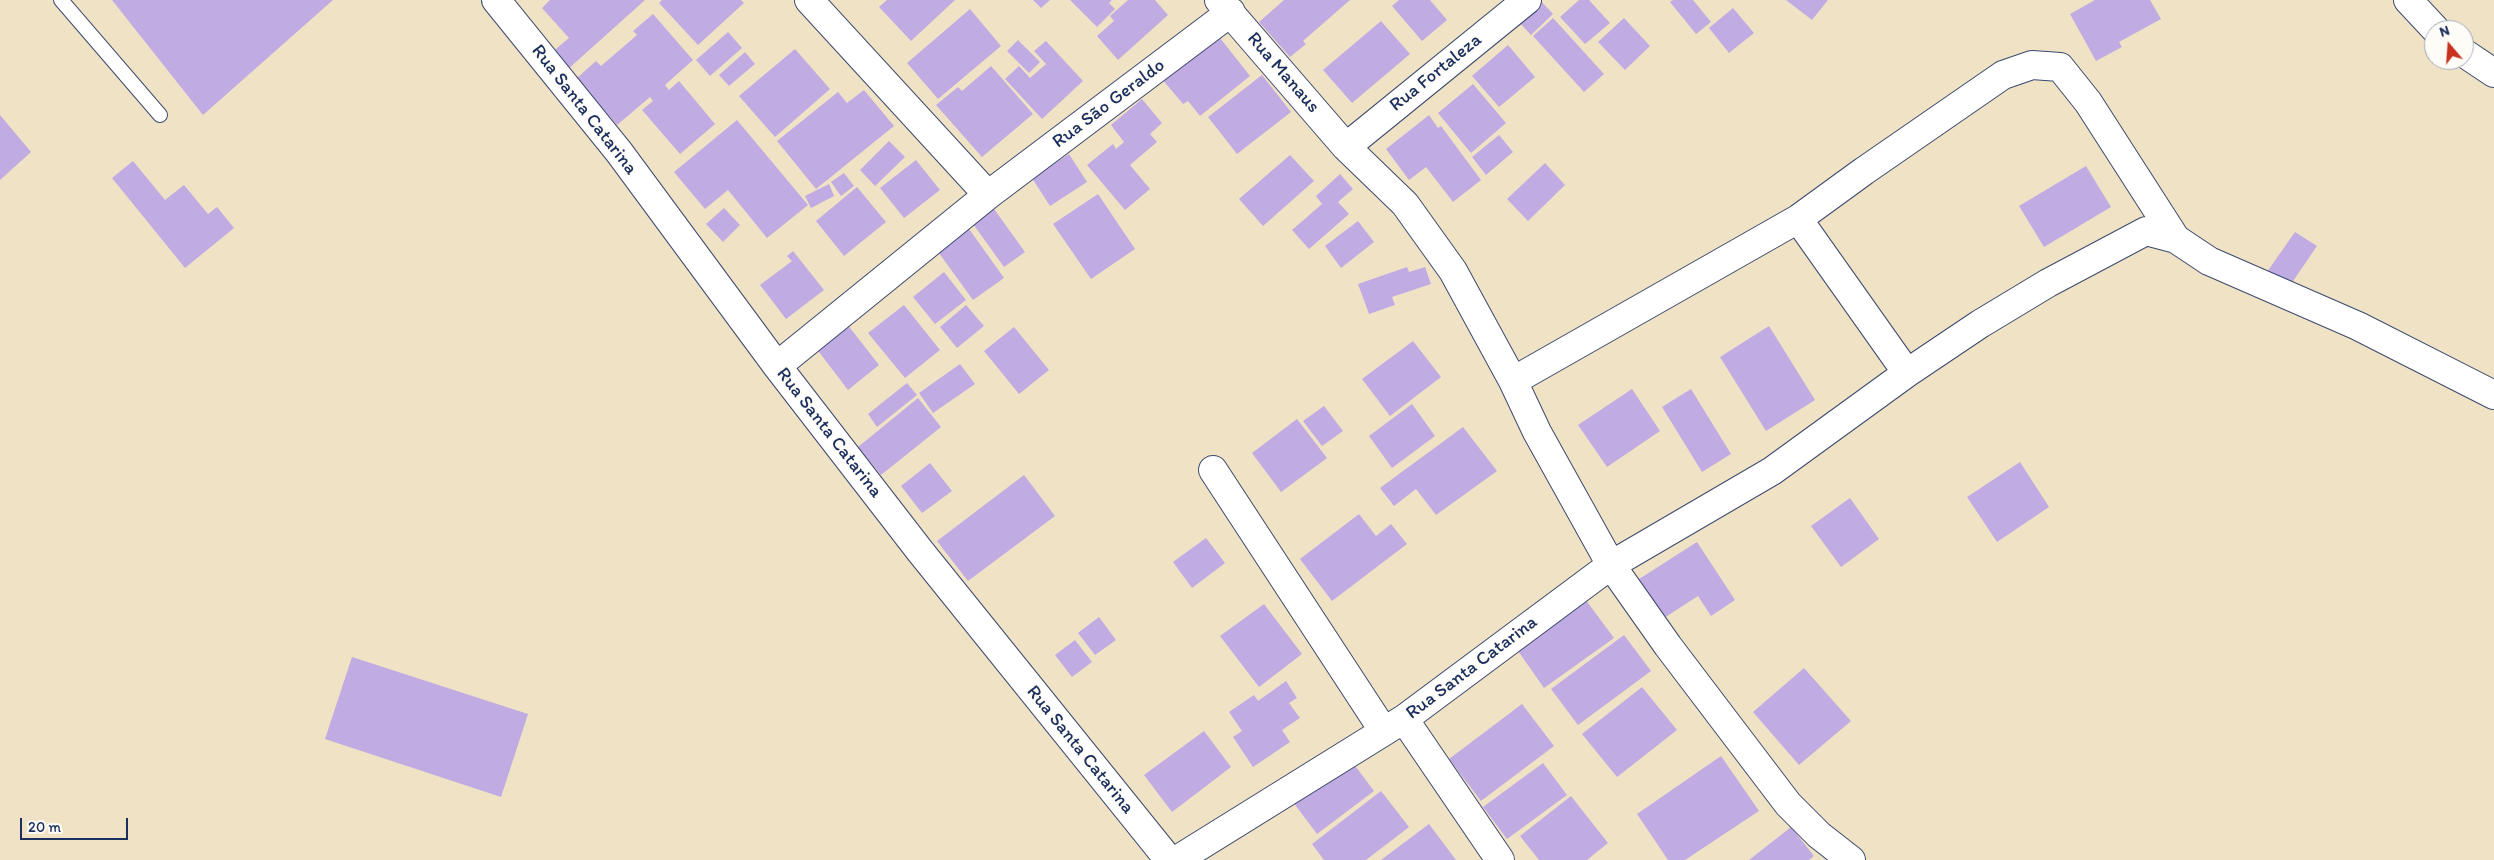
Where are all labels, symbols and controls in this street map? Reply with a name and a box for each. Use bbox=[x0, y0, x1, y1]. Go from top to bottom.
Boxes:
north arrow bbox=[2424, 20, 2474, 70]
text: N bbox=[2437, 22, 2452, 41]
street label: Rua Manaus bbox=[1242, 28, 1324, 118]
street label: Rua Fortaleza bbox=[1385, 29, 1487, 117]
street label: Rua Santa Catarina bbox=[526, 40, 642, 180]
street label: Rua São Geraldo bbox=[1048, 54, 1170, 154]
street label: Rua Santa Catarina bbox=[771, 363, 887, 503]
street label: Rua Santa Catarina bbox=[1402, 611, 1542, 725]
street label: Rua Santa Catarina bbox=[1021, 681, 1139, 819]
scale bar bbox=[22, 808, 130, 840]
text: 20 m bbox=[28, 818, 61, 836]

